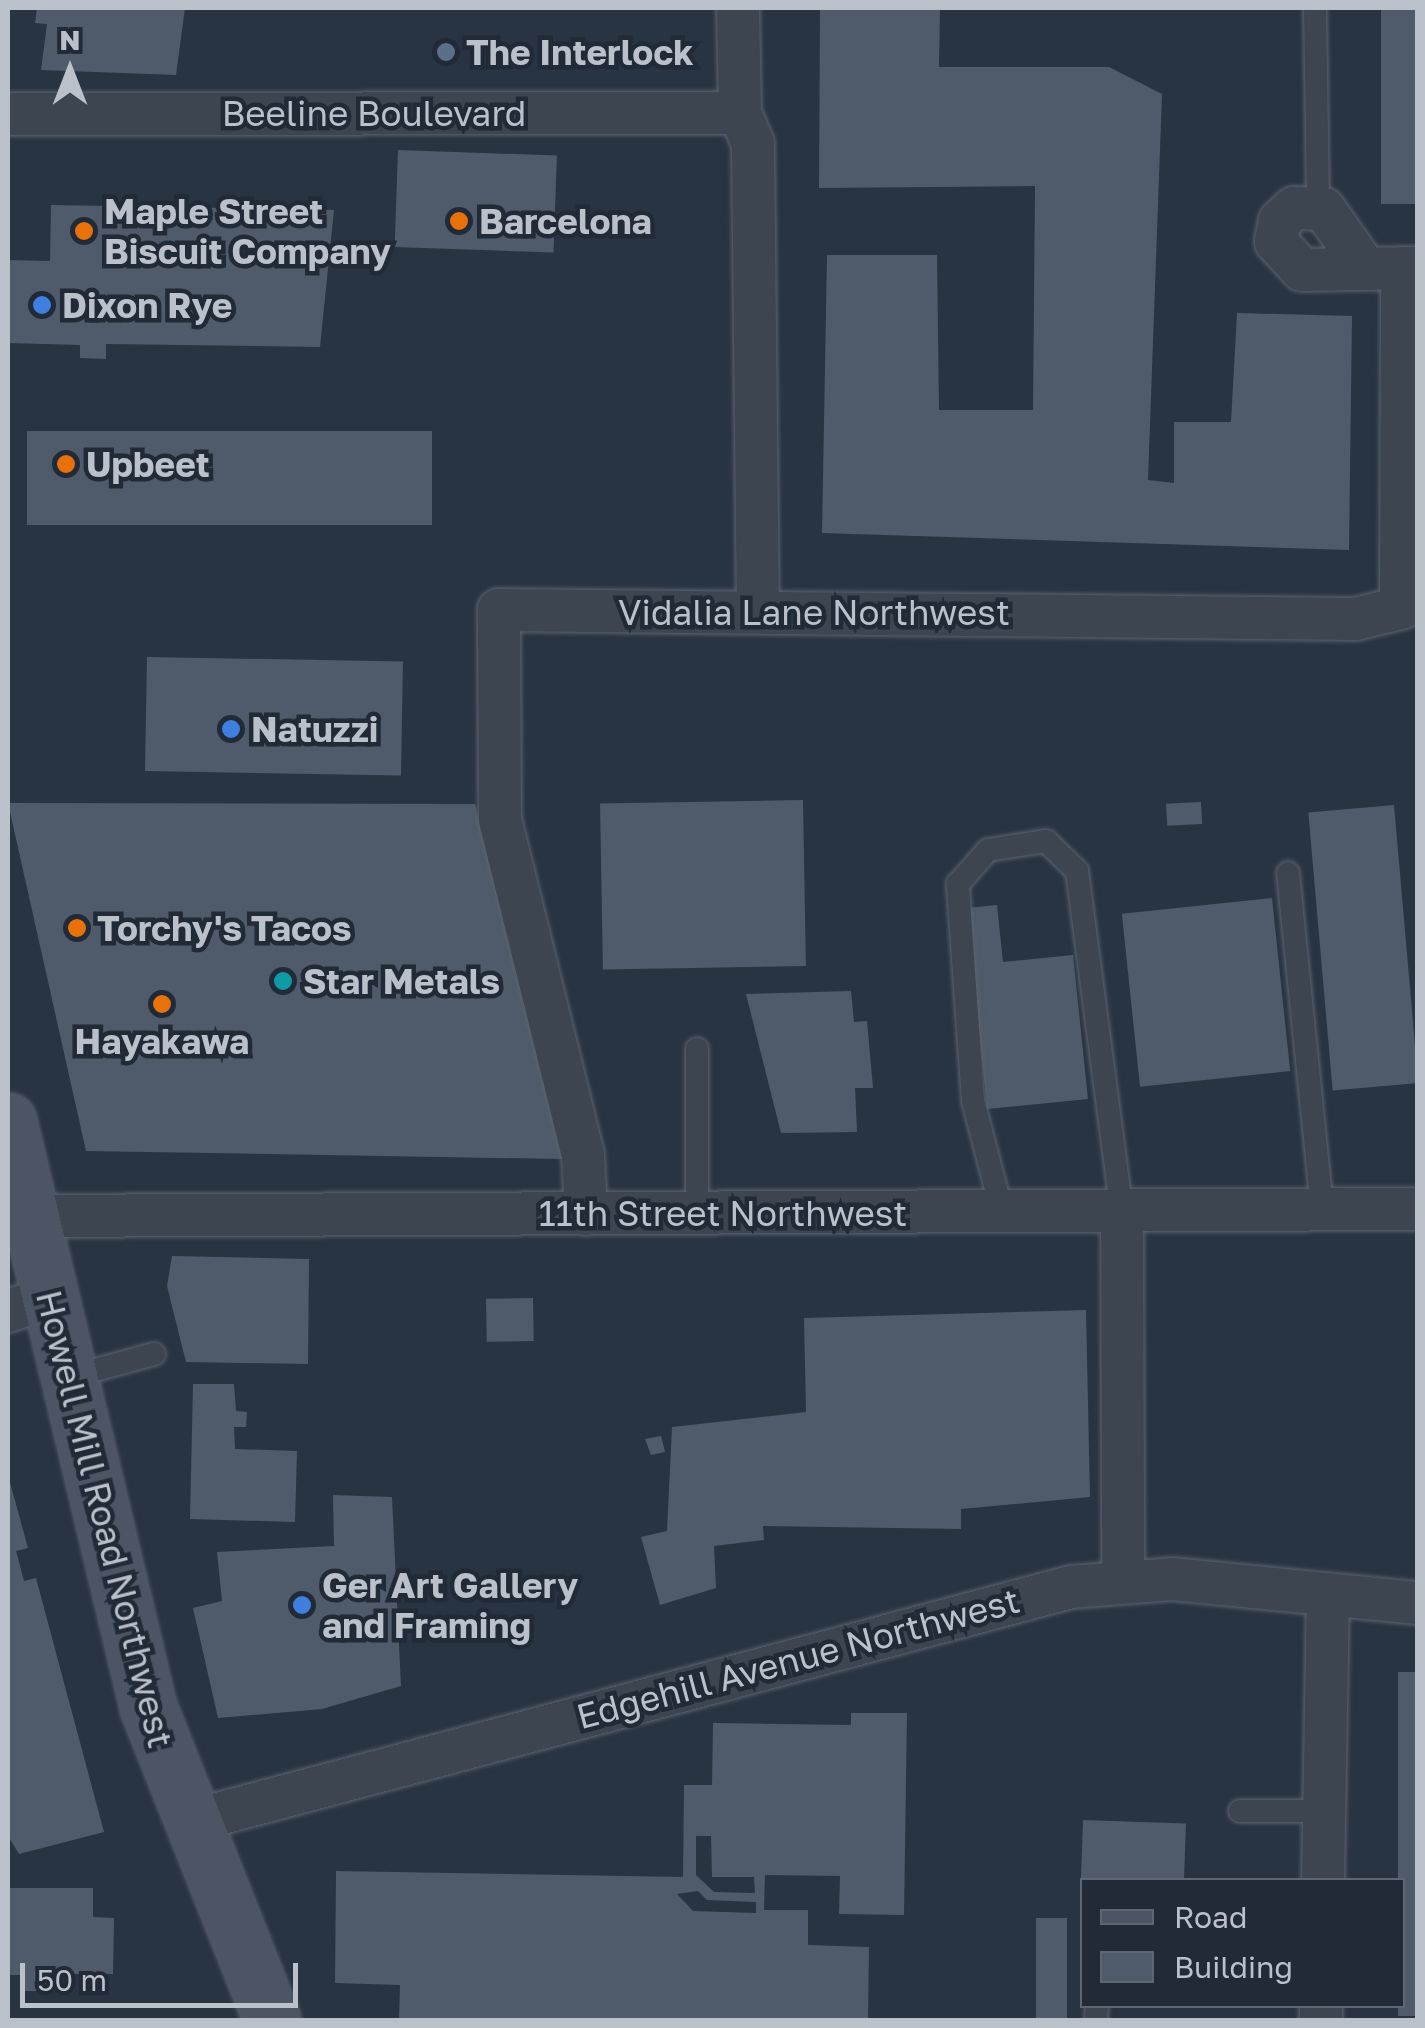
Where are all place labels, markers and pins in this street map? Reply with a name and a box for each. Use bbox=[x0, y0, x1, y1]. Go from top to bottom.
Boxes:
place label: The Interlock bbox=[466, 31, 694, 73]
marker: The Interlock bbox=[435, 41, 457, 63]
place label: Maple Street Biscuit Company bbox=[104, 190, 391, 272]
place label: Barcelona bbox=[479, 200, 652, 242]
marker: Barcelona bbox=[448, 210, 470, 232]
marker: Maple Street Biscuit Company bbox=[73, 220, 95, 242]
place label: Dixon Rye bbox=[62, 284, 232, 326]
marker: Dixon Rye bbox=[31, 294, 53, 316]
place label: Upbeet bbox=[86, 443, 210, 485]
marker: Upbeet bbox=[55, 453, 77, 475]
place label: Natuzzi bbox=[251, 708, 378, 750]
marker: Natuzzi bbox=[220, 718, 242, 740]
place label: Torchy's Tacos bbox=[97, 907, 352, 949]
marker: Torchy's Tacos bbox=[66, 917, 88, 939]
place label: Star Metals bbox=[303, 960, 500, 1002]
marker: Star Metals bbox=[272, 970, 294, 992]
marker: Hayakawa bbox=[151, 993, 173, 1015]
place label: Hayakawa bbox=[75, 1020, 249, 1062]
place label: Ger Art Gallery and Framing bbox=[322, 1564, 578, 1646]
marker: Ger Art Gallery and Framing bbox=[291, 1594, 313, 1616]

